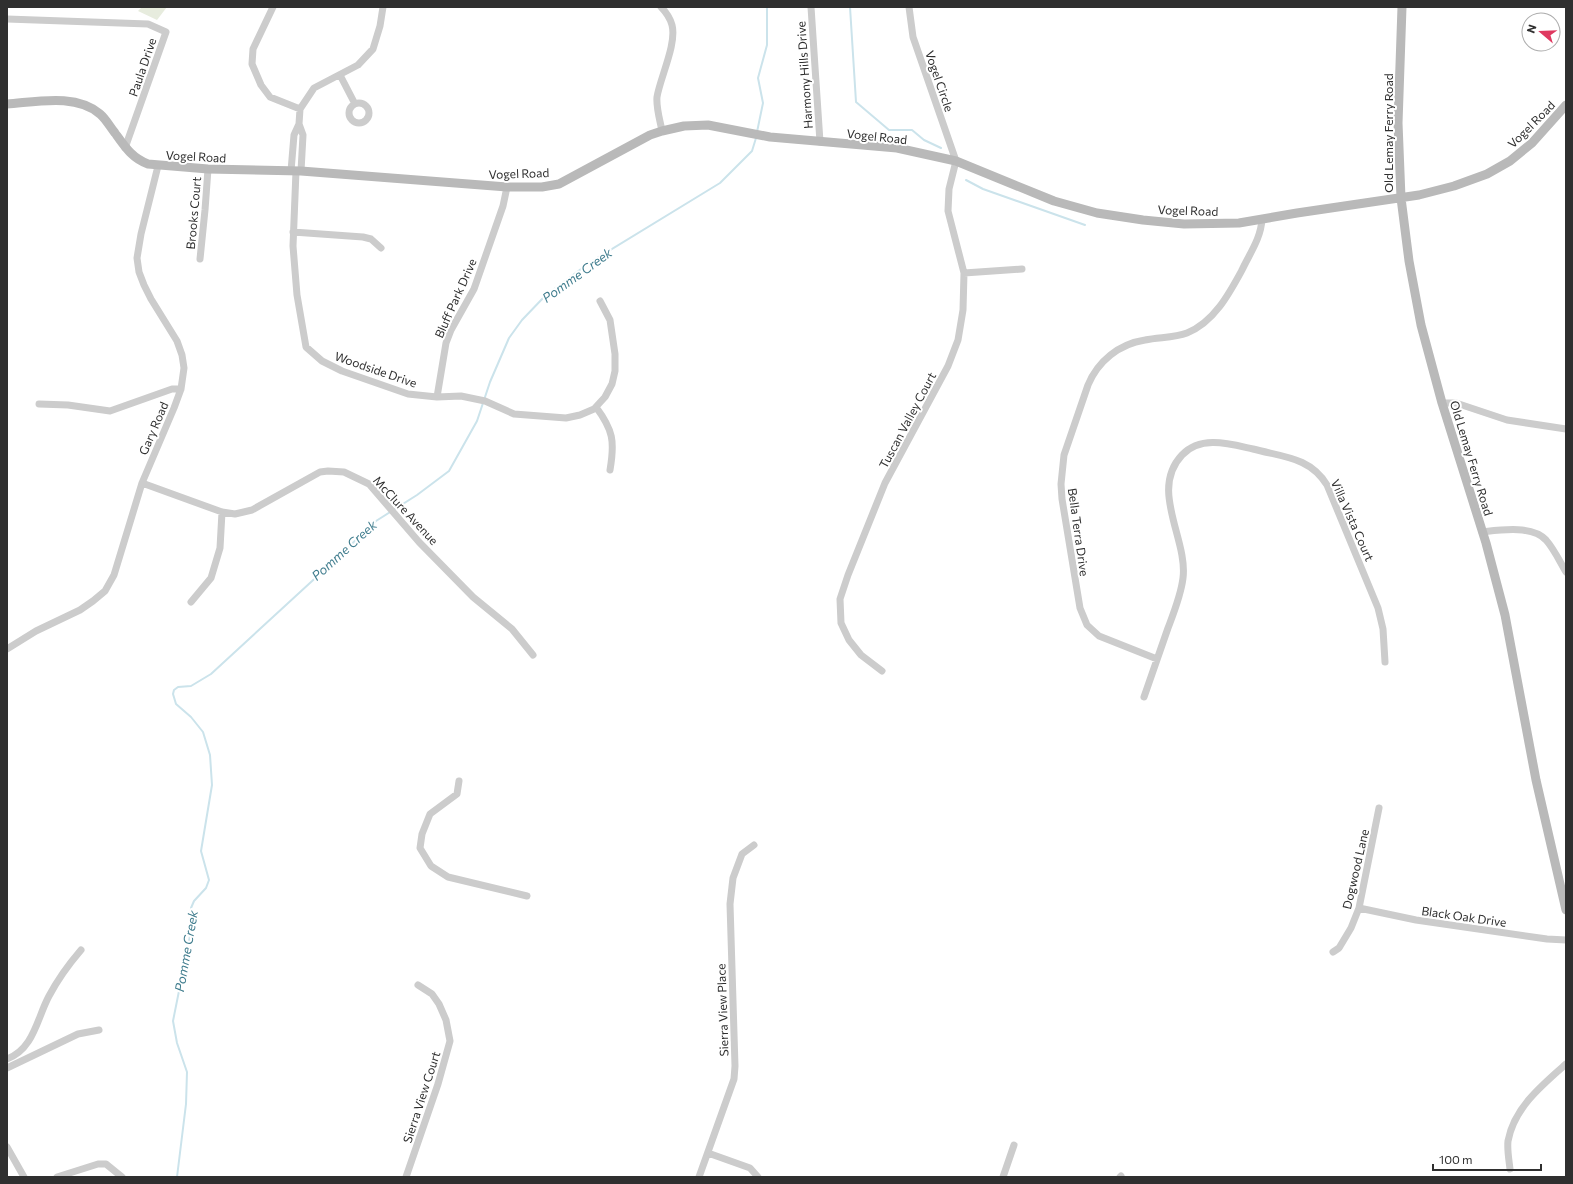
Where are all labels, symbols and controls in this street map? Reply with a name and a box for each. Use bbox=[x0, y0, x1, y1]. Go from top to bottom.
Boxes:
north arrow bbox=[1521, 12, 1561, 52]
street label: Harmony Hills Drive bbox=[793, 21, 815, 129]
text: N bbox=[1524, 23, 1539, 35]
street label: Paula Drive bbox=[125, 36, 159, 98]
street label: Vogel Circle bbox=[923, 49, 957, 113]
street label: Old Lemay Ferry Road bbox=[1381, 73, 1395, 193]
street label: Vogel Road bbox=[1505, 98, 1557, 150]
street label: Vogel Road bbox=[846, 126, 908, 146]
street label: Vogel Road bbox=[165, 147, 227, 165]
street label: Vogel Road bbox=[488, 165, 550, 181]
street label: Brooks Court bbox=[183, 176, 203, 250]
street label: Vogel Road bbox=[1157, 202, 1219, 218]
water label: Pomme Creek bbox=[539, 244, 616, 306]
street label: Bluff Park Drive bbox=[431, 256, 479, 340]
street label: Woodside Drive bbox=[333, 348, 419, 390]
street label: Tuscan Valley Court bbox=[876, 370, 938, 470]
street label: Gary Road bbox=[136, 399, 170, 457]
street label: Old Lemay Ferry Road bbox=[1448, 399, 1496, 517]
street label: McClure Avenue bbox=[371, 473, 441, 547]
street label: Villa Vista Court bbox=[1329, 477, 1377, 563]
street label: Bella Terra Drive bbox=[1066, 487, 1092, 577]
water label: Pomme Creek bbox=[308, 516, 381, 584]
street label: Dogwood Lane bbox=[1339, 828, 1371, 910]
street label: Black Oak Drive bbox=[1421, 903, 1507, 929]
water label: Pomme Creek bbox=[171, 908, 201, 993]
street label: Sierra View Place bbox=[713, 963, 731, 1057]
street label: Sierra View Court bbox=[400, 1049, 442, 1145]
scale bar bbox=[1433, 1146, 1541, 1172]
text: 100 m bbox=[1439, 1152, 1473, 1166]

